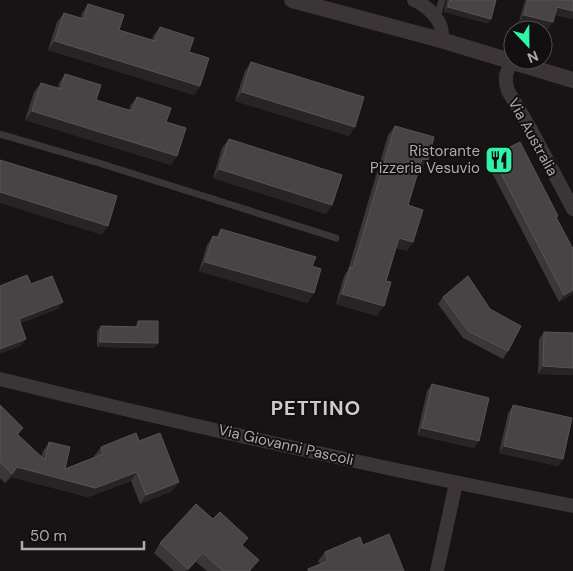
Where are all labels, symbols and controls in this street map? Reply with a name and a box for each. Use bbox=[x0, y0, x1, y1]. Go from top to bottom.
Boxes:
north arrow bbox=[503, 20, 553, 70]
text: N bbox=[525, 47, 541, 67]
street label: Via Australia bbox=[503, 95, 563, 179]
place label: Ristorante Pizzeria Vesuvio bbox=[370, 141, 480, 178]
restaurant icon: Ristorante Pizzeria Vesuvio bbox=[484, 145, 514, 175]
district label: PETTINO bbox=[271, 395, 361, 421]
street label: Via Giovanni Pascoli bbox=[216, 420, 356, 470]
scale bar bbox=[22, 518, 145, 550]
text: 50 m bbox=[30, 526, 67, 546]

